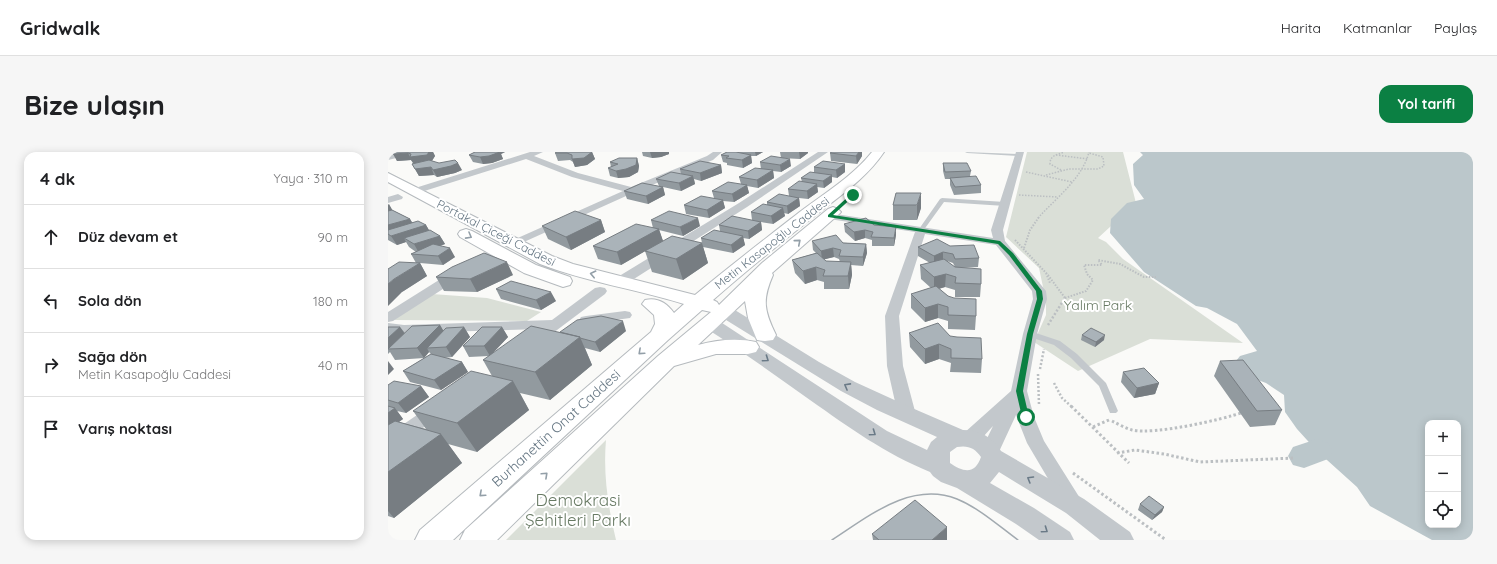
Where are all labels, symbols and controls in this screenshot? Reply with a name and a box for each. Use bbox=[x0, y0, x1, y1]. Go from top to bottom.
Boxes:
text: Gridwalk bbox=[20, 16, 100, 40]
text: Harita bbox=[1281, 19, 1321, 37]
text: Katmanlar bbox=[1343, 19, 1412, 37]
text: Paylaş bbox=[1434, 19, 1477, 37]
button: Yol tarifi bbox=[1379, 85, 1473, 123]
text: Bize ulaşın bbox=[24, 87, 165, 122]
text: 4 dk bbox=[40, 168, 75, 189]
text: Yaya · 310 m bbox=[274, 170, 348, 186]
route end bbox=[844, 186, 862, 204]
street label: Metin Kasapoğlu Caddesi bbox=[711, 193, 832, 292]
street label: Portakal Çiceği Caddesi bbox=[434, 196, 558, 269]
icon: ahead bbox=[40, 226, 62, 248]
text: Düz devam et bbox=[78, 227, 178, 246]
text: 90 m bbox=[318, 229, 348, 245]
one-way arrow bbox=[465, 231, 472, 239]
one-way arrow bbox=[794, 239, 801, 246]
one-way arrow bbox=[589, 271, 596, 279]
icon: left bbox=[40, 290, 62, 312]
text: Sola dön bbox=[78, 291, 142, 310]
text: 180 m bbox=[313, 293, 348, 309]
park label: Yalım Park bbox=[1064, 296, 1132, 314]
text: Sağa dön bbox=[78, 347, 147, 366]
one-way arrow bbox=[638, 347, 646, 354]
icon: right bbox=[40, 354, 62, 376]
one-way arrow bbox=[762, 354, 769, 362]
text: 40 m bbox=[318, 357, 348, 373]
street label: Burhanettin Onat Caddesi bbox=[488, 365, 624, 491]
text: Metin Kasapoğlu Caddesi bbox=[78, 366, 231, 382]
one-way arrow bbox=[844, 383, 851, 390]
route start bbox=[1017, 408, 1035, 426]
icon: arrive bbox=[40, 418, 62, 440]
text: Varış noktası bbox=[78, 419, 172, 438]
map controls bbox=[1425, 420, 1461, 528]
button: + bbox=[1425, 420, 1461, 456]
one-way arrow bbox=[869, 428, 876, 436]
button: − bbox=[1425, 456, 1461, 492]
one-way arrow bbox=[540, 472, 548, 480]
one-way arrow bbox=[1027, 476, 1034, 483]
park label: Demokrasi Şehitleri Parkı bbox=[525, 489, 631, 530]
one-way arrow bbox=[479, 490, 486, 497]
button: locate bbox=[1425, 492, 1461, 528]
one-way arrow bbox=[1041, 525, 1048, 533]

